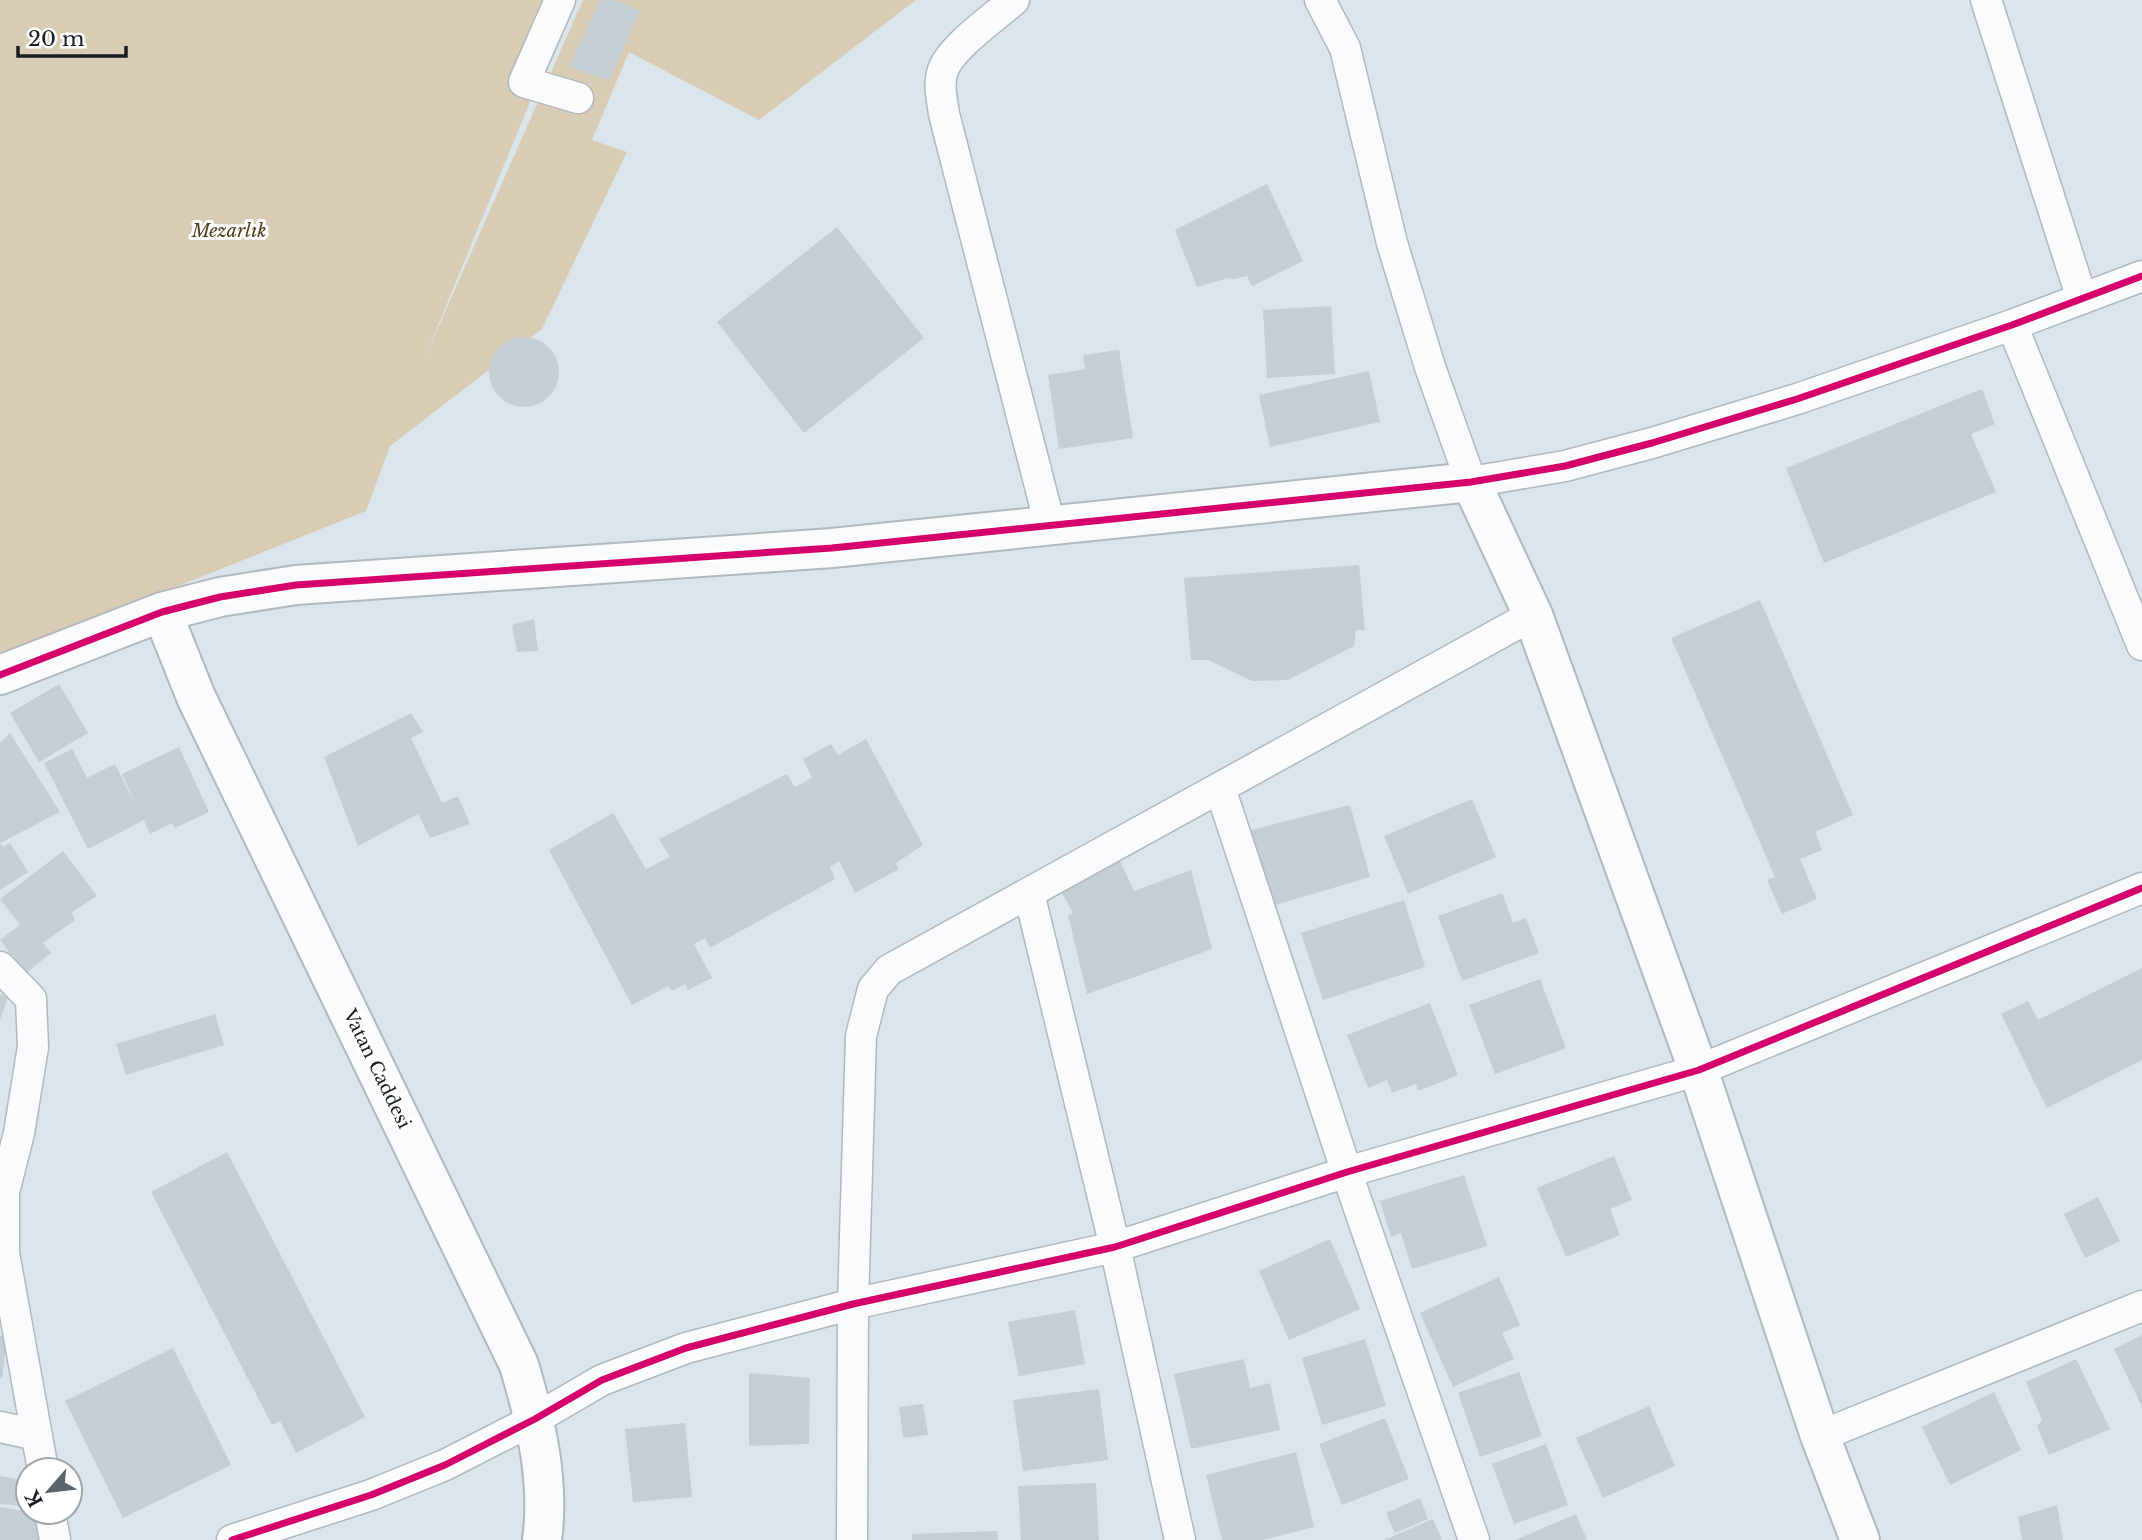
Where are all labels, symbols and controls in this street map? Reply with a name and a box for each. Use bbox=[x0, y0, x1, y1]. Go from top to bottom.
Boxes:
scale bar bbox=[18, 14, 126, 58]
text: 20 m bbox=[28, 26, 85, 52]
park label: Mezarlık bbox=[191, 220, 266, 242]
street label: Vatan Caddesi bbox=[338, 1005, 415, 1132]
north arrow bbox=[14, 1456, 84, 1526]
text: K bbox=[20, 1485, 48, 1511]

